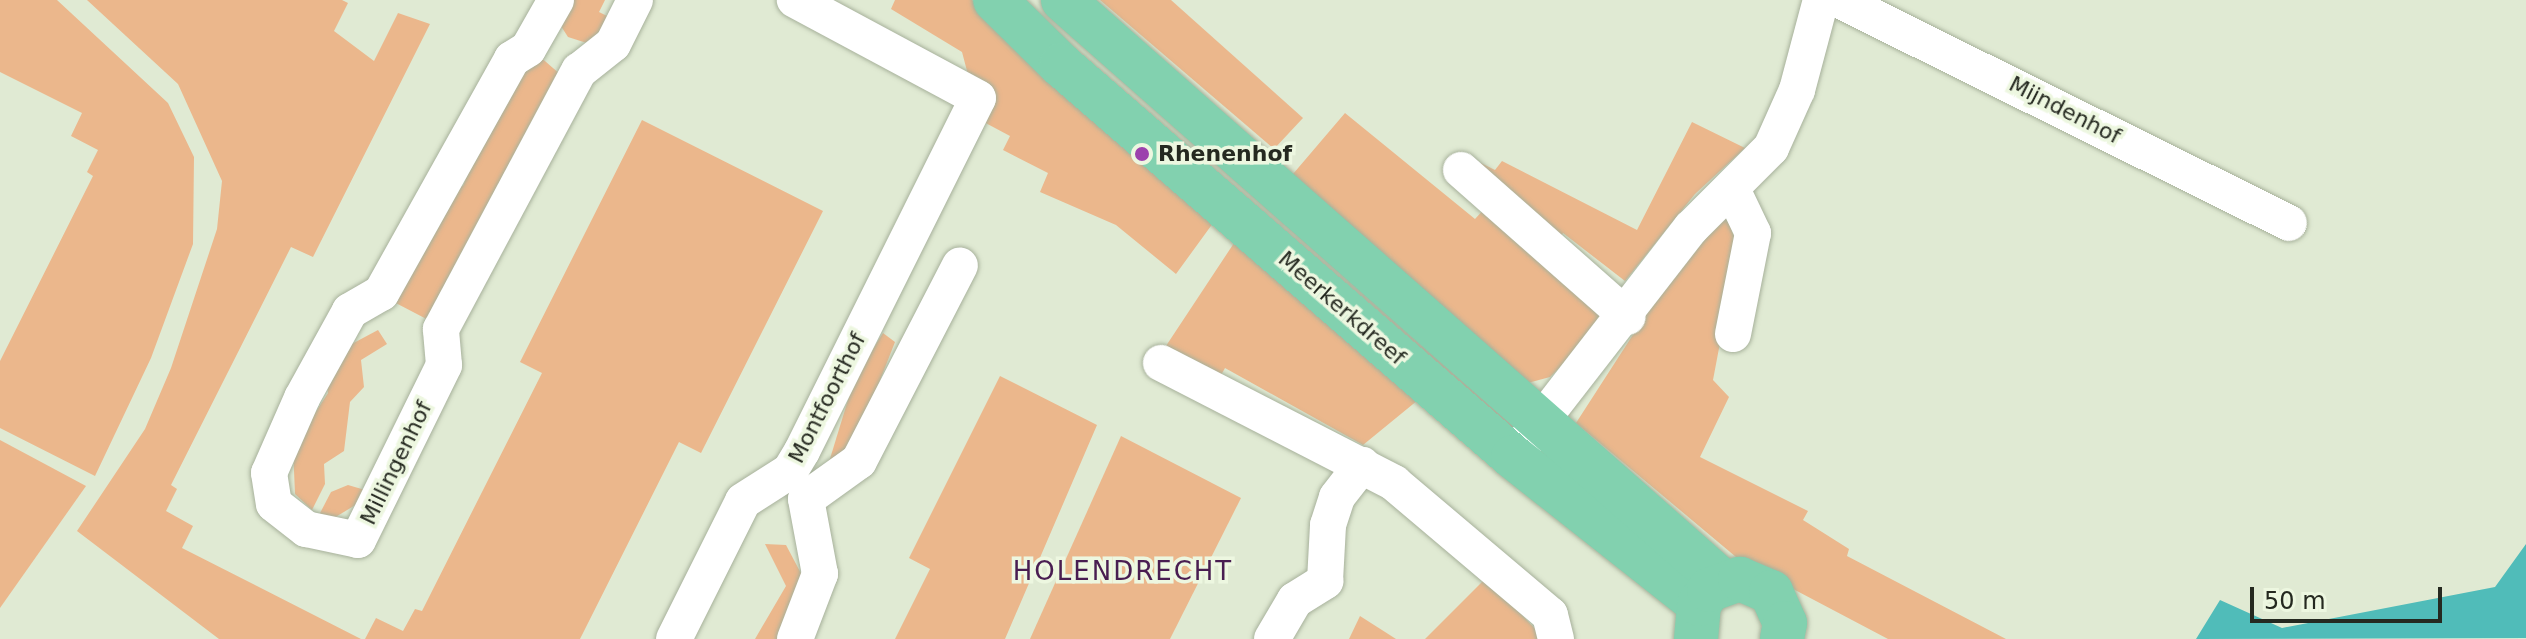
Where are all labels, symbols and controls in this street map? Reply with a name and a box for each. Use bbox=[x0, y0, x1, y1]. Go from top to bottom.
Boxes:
street label: Mijndenhof bbox=[2005, 71, 2125, 149]
place label: Rhenenhof bbox=[1158, 141, 1292, 167]
marker: Rhenenhof bbox=[1133, 145, 1151, 163]
street label: Meerkerkdreef bbox=[1273, 246, 1411, 370]
street label: Montfoorthof bbox=[783, 329, 871, 467]
street label: Millingenhof bbox=[355, 397, 437, 529]
district label: HOLENDRECHT bbox=[1013, 556, 1233, 588]
scale bar bbox=[2254, 571, 2446, 621]
text: 50 m bbox=[2264, 587, 2326, 615]

